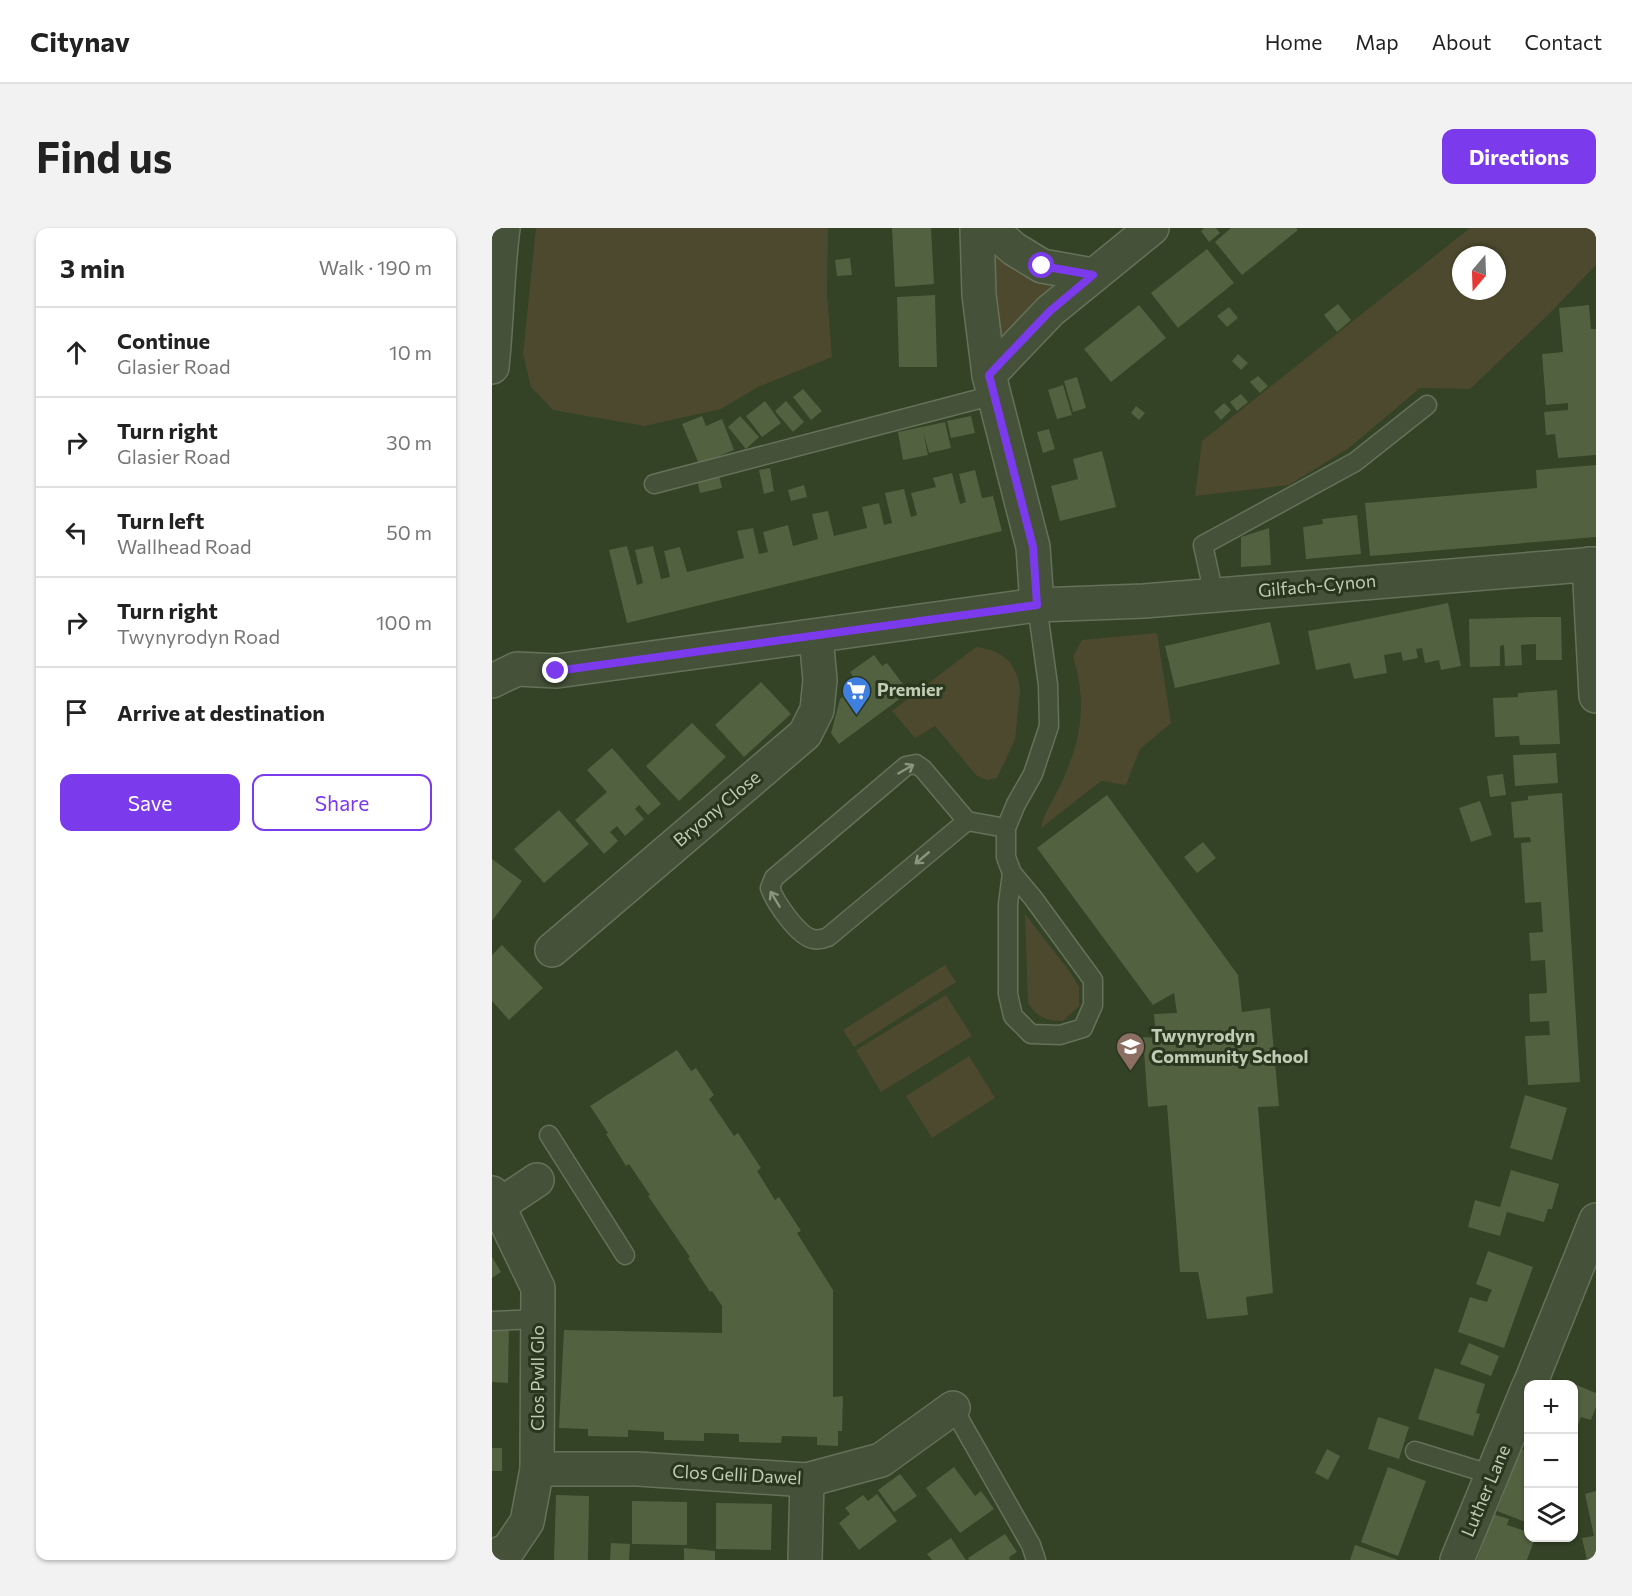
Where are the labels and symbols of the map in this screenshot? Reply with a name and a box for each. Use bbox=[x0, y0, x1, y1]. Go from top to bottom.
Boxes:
north arrow bbox=[1452, 246, 1506, 300]
route start bbox=[1028, 252, 1054, 278]
street label: Gilfach-Cynon bbox=[1257, 569, 1377, 601]
route end bbox=[542, 657, 568, 683]
supermarket icon: Premier bbox=[840, 674, 872, 716]
place label: Premier bbox=[877, 678, 944, 700]
one-way arrow bbox=[897, 763, 914, 775]
street label: Bryony Close bbox=[668, 766, 764, 851]
one-way arrow bbox=[915, 851, 930, 865]
one-way arrow bbox=[769, 891, 781, 908]
place label: Twynyrodyn Community School bbox=[1151, 1024, 1308, 1067]
school or university icon: Twynyrodyn Community School bbox=[1114, 1030, 1146, 1072]
street label: Clos Pwll Glo bbox=[526, 1325, 548, 1431]
street label: Luther Lane bbox=[1456, 1441, 1514, 1540]
street label: Clos Gelli Dawel bbox=[672, 1460, 802, 1488]

